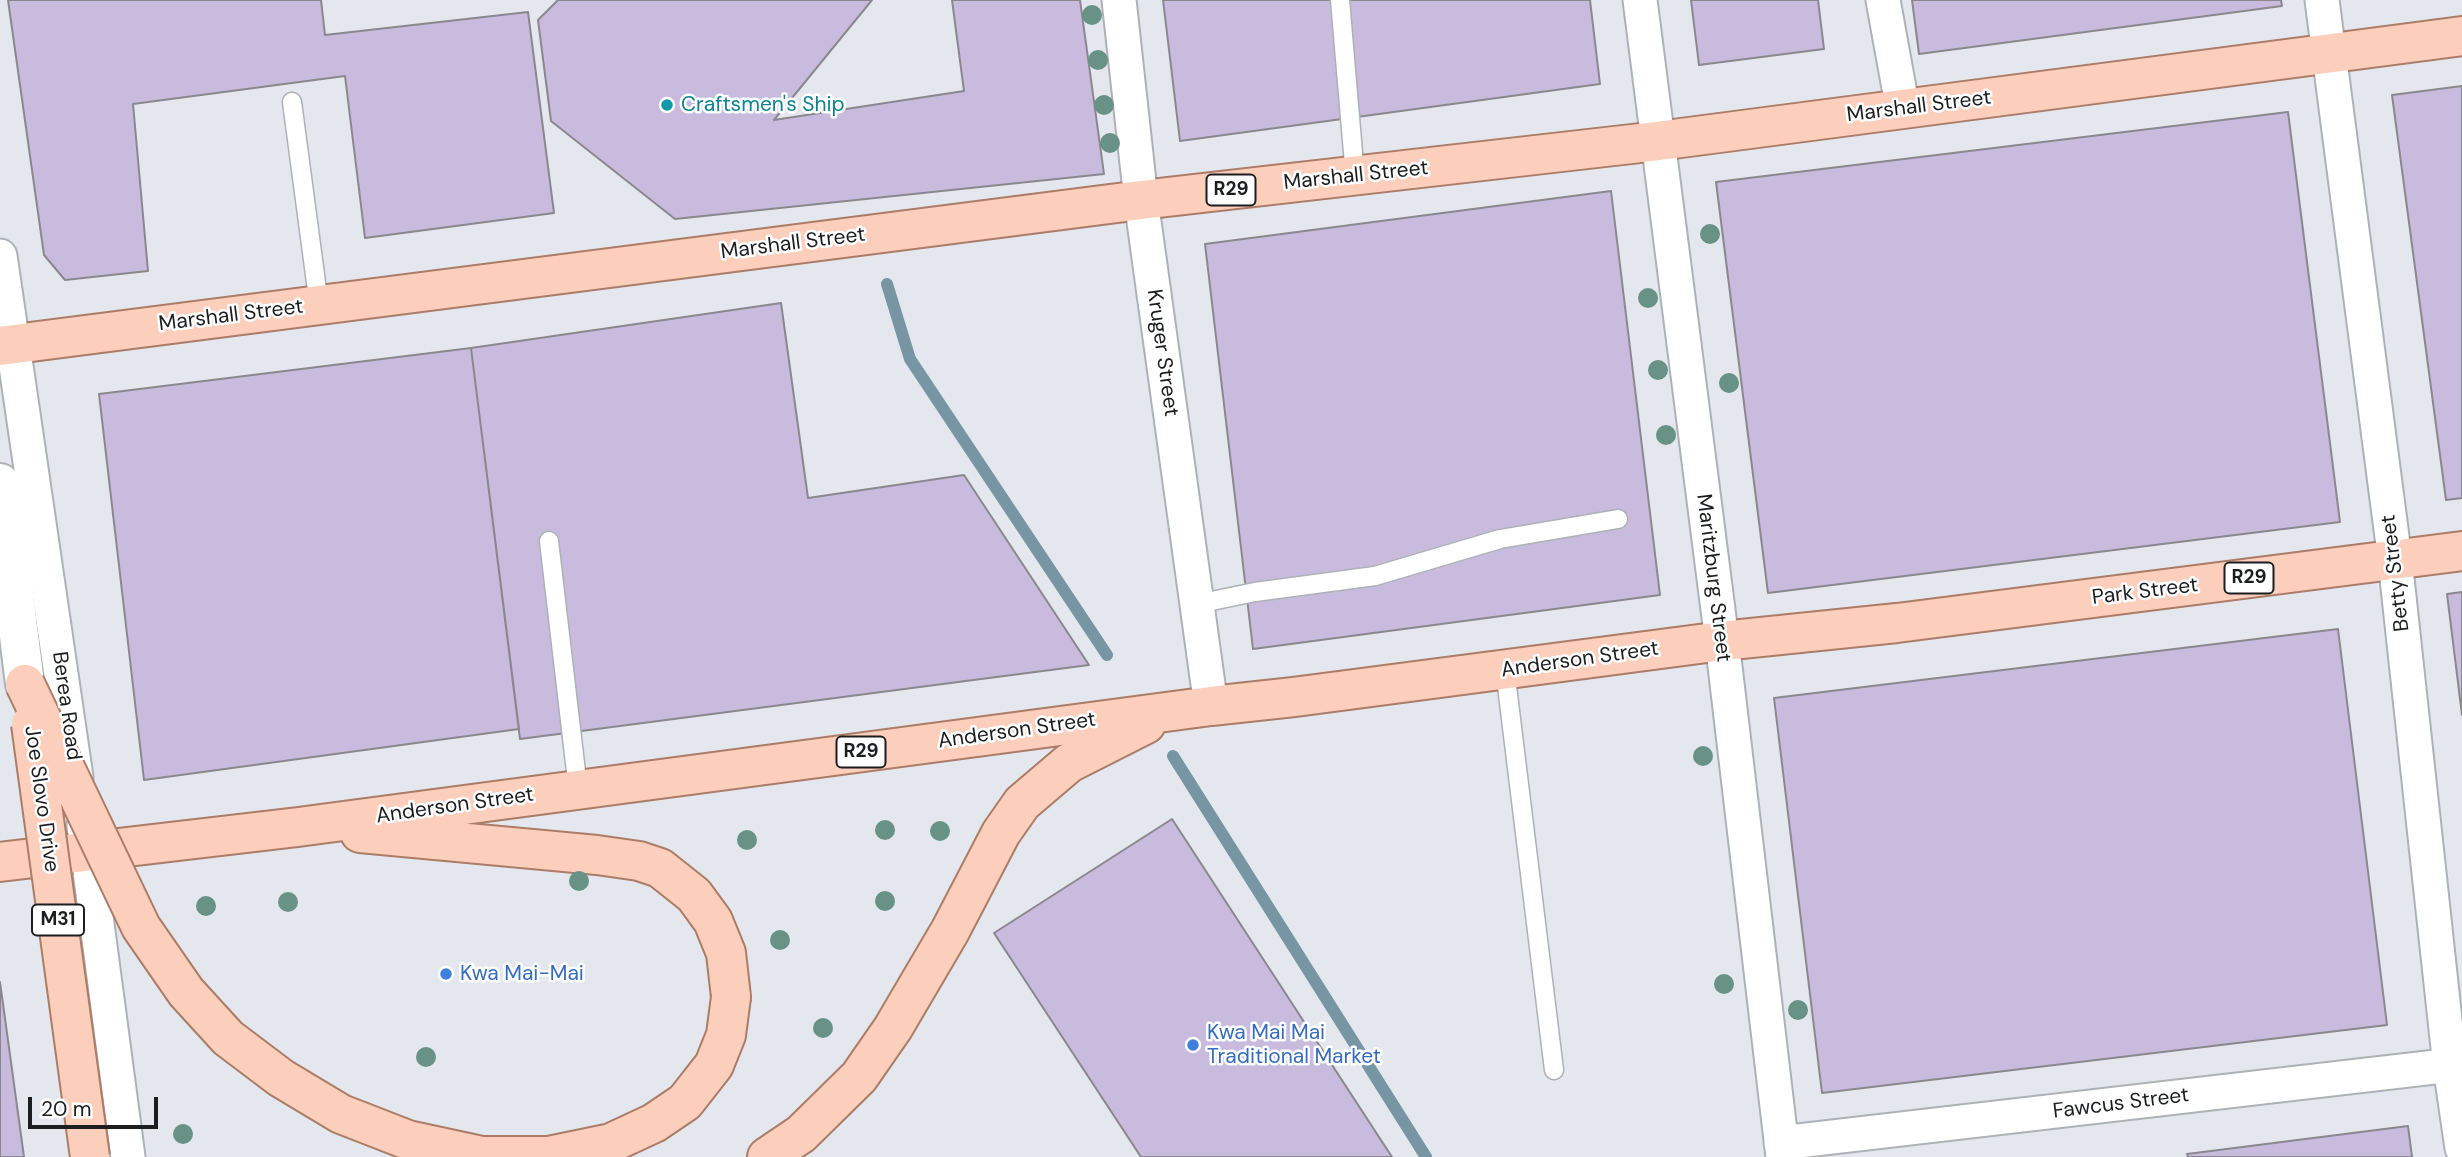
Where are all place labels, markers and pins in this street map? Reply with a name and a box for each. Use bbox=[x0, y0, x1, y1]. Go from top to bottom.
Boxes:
place label: Craftsmen's Ship bbox=[681, 92, 845, 118]
marker: Craftsmen's Ship bbox=[659, 97, 675, 113]
place label: Kwa Mai-Mai bbox=[460, 961, 584, 987]
marker: Kwa Mai-Mai bbox=[438, 966, 454, 982]
place label: Kwa Mai Mai Traditional Market bbox=[1207, 1020, 1381, 1070]
marker: Kwa Mai Mai Traditional Market bbox=[1185, 1037, 1201, 1053]

